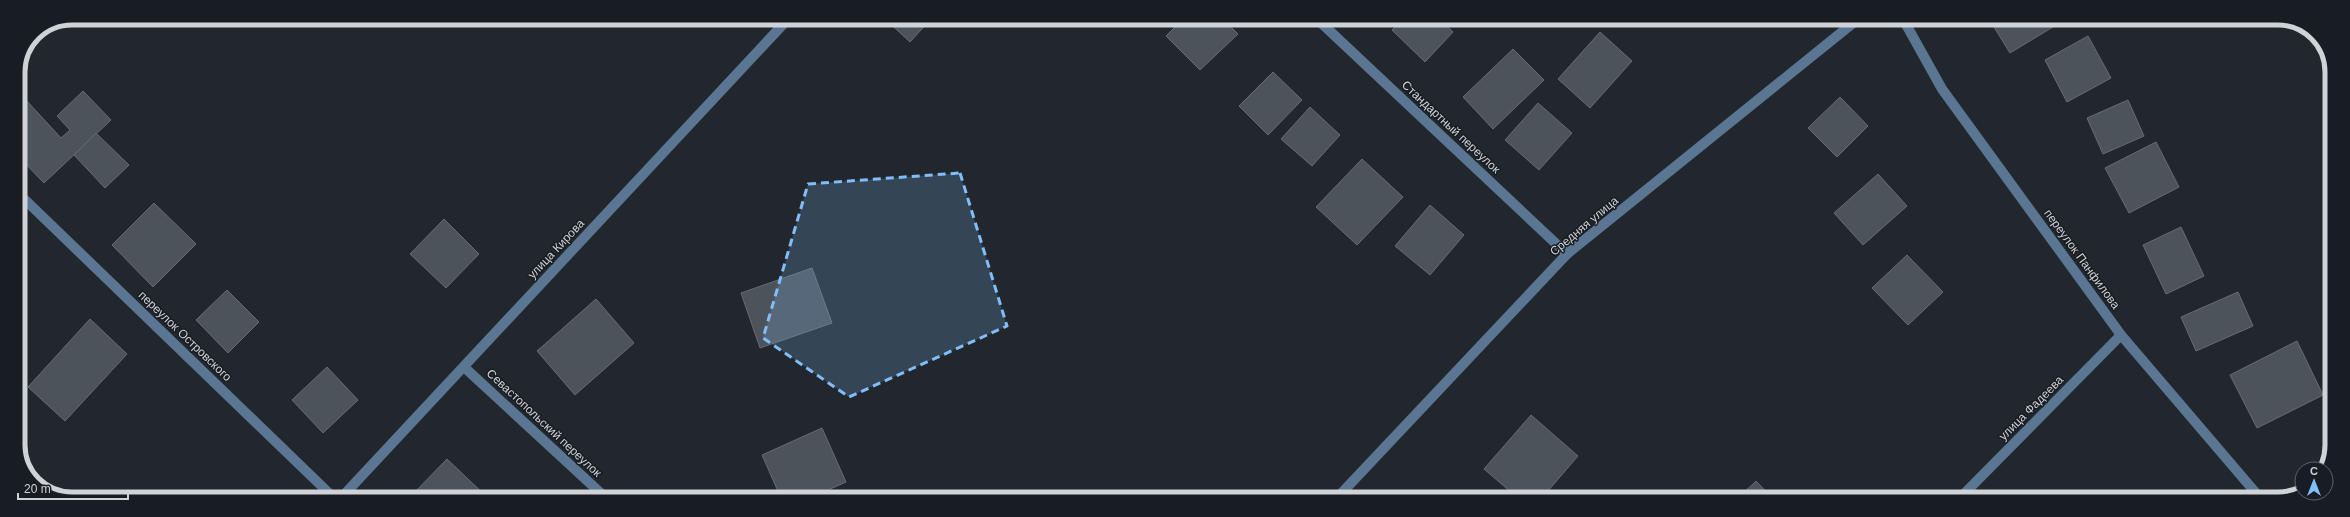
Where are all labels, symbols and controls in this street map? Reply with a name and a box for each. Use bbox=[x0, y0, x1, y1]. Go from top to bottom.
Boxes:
street label: Стандартный переулок bbox=[1399, 78, 1504, 177]
street label: Средняя улица bbox=[1547, 193, 1621, 259]
street label: переулок Панфилова bbox=[2041, 206, 2123, 312]
street label: улица Кирова bbox=[525, 216, 587, 282]
street label: переулок Островского bbox=[136, 288, 235, 384]
street label: Севастопольский переулок bbox=[484, 366, 605, 480]
street label: улица Фадеева bbox=[1996, 373, 2066, 443]
north arrow bbox=[2294, 461, 2334, 501]
text: С bbox=[2310, 465, 2318, 477]
scale bar bbox=[18, 475, 128, 501]
text: 20 m bbox=[24, 482, 51, 496]

